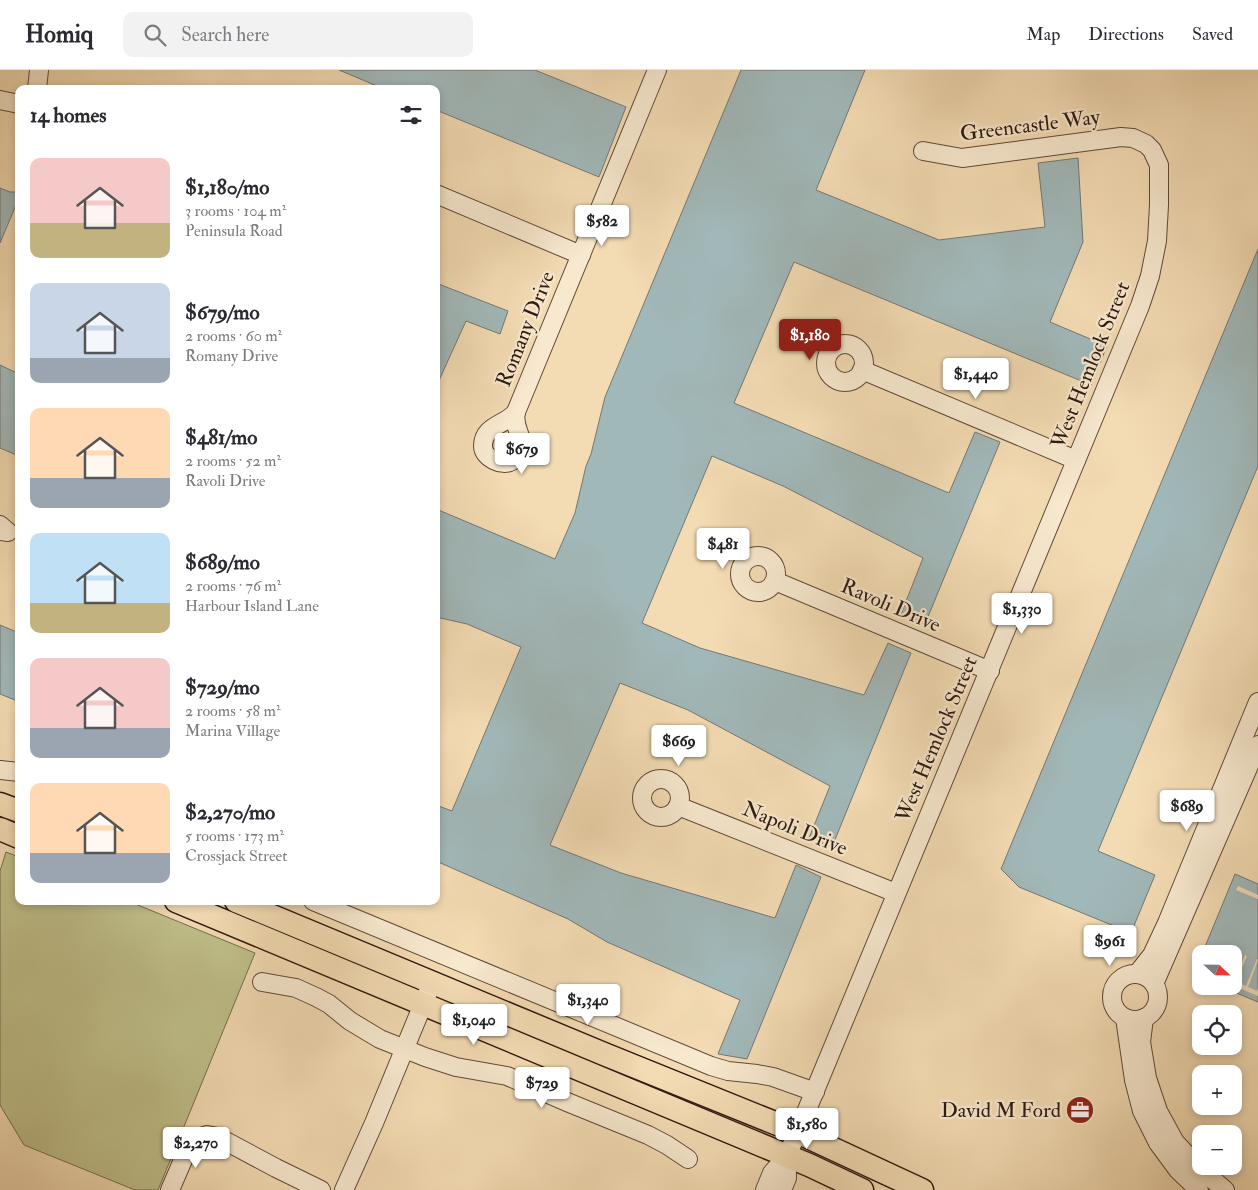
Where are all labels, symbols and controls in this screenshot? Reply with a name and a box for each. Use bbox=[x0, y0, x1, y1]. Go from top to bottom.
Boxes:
search box bbox=[123, 12, 473, 57]
text: Homiq bbox=[25, 19, 93, 50]
icon: search bbox=[141, 21, 169, 49]
text: Search here bbox=[181, 23, 269, 47]
text: Map bbox=[1027, 23, 1060, 46]
text: Directions bbox=[1088, 23, 1164, 46]
text: Saved bbox=[1192, 23, 1233, 46]
icon: filters bbox=[397, 101, 425, 129]
text: 14 homes bbox=[30, 102, 107, 129]
street label: Greencastle Way bbox=[959, 103, 1102, 147]
text: $1,180/mo bbox=[185, 174, 269, 201]
icon: home bbox=[70, 178, 130, 238]
text: 3 rooms · 104 m² bbox=[185, 201, 286, 221]
pin: $582 bbox=[572, 204, 632, 247]
text: $582 bbox=[586, 211, 618, 231]
text: Peninsula Road bbox=[185, 221, 283, 241]
street label: Romany Drive bbox=[490, 267, 561, 391]
street label: West Hemlock Street bbox=[1044, 278, 1136, 454]
text: $679/mo bbox=[185, 299, 260, 326]
icon: home bbox=[70, 303, 130, 363]
pin: $1,180 bbox=[769, 318, 851, 361]
text: $1,180 bbox=[790, 325, 830, 345]
text: 2 rooms · 60 m² bbox=[185, 326, 282, 346]
text: Romany Drive bbox=[185, 346, 278, 366]
pin: $1,440 bbox=[935, 358, 1017, 400]
text: $1,440 bbox=[954, 364, 998, 384]
text: $481/mo bbox=[185, 424, 257, 451]
icon: home bbox=[70, 428, 130, 488]
pin: $679 bbox=[492, 432, 552, 475]
text: $679 bbox=[506, 439, 538, 459]
text: 2 rooms · 52 m² bbox=[185, 451, 281, 471]
text: Ravoli Drive bbox=[185, 471, 266, 491]
pin: $481 bbox=[693, 528, 753, 570]
text: $481 bbox=[708, 534, 738, 554]
text: $689/mo bbox=[185, 549, 260, 576]
icon: home bbox=[70, 553, 130, 613]
street label: Ravoli Drive bbox=[837, 572, 945, 639]
text: 2 rooms · 76 m² bbox=[185, 576, 281, 596]
pin: $1,330 bbox=[981, 592, 1063, 635]
text: Harbour Island Lane bbox=[185, 596, 319, 616]
text: $1,330 bbox=[1002, 599, 1042, 619]
street label: West Hemlock Street bbox=[889, 652, 984, 827]
text: $729/mo bbox=[185, 674, 260, 701]
icon: home bbox=[70, 678, 130, 738]
text: 2 rooms · 58 m² bbox=[185, 701, 280, 721]
text: Marina Village bbox=[185, 721, 280, 741]
pin: $669 bbox=[649, 724, 709, 767]
text: $669 bbox=[662, 731, 696, 751]
pin: $689 bbox=[1157, 790, 1217, 832]
street label: Napoli Drive bbox=[738, 795, 852, 862]
text: $689 bbox=[1171, 796, 1203, 816]
text: $2,270/mo bbox=[185, 799, 275, 826]
icon: home bbox=[70, 803, 130, 863]
text: 5 rooms · 173 m² bbox=[185, 826, 284, 846]
text: Crossjack Street bbox=[185, 846, 287, 866]
pin: $961 bbox=[1080, 924, 1140, 967]
text: $961 bbox=[1095, 931, 1125, 951]
north arrow bbox=[1192, 945, 1242, 995]
map controls bbox=[1192, 945, 1242, 1175]
pin: $1,340 bbox=[547, 984, 629, 1026]
text: $1,340 bbox=[567, 990, 609, 1010]
pin: $1,040 bbox=[433, 1004, 515, 1046]
button: locate bbox=[1192, 1005, 1242, 1055]
text: $1,040 bbox=[452, 1010, 496, 1030]
button: + bbox=[1192, 1065, 1242, 1115]
pin: $729 bbox=[512, 1066, 572, 1109]
text: $729 bbox=[526, 1073, 558, 1093]
office icon: David M Ford bbox=[1065, 1095, 1095, 1125]
place label: David M Ford bbox=[941, 1097, 1062, 1124]
pin: $1,580 bbox=[766, 1108, 848, 1150]
text: $1,580 bbox=[786, 1114, 828, 1134]
button: − bbox=[1192, 1125, 1242, 1175]
pin: $2,270 bbox=[155, 1126, 237, 1169]
text: $2,270 bbox=[174, 1133, 218, 1153]

